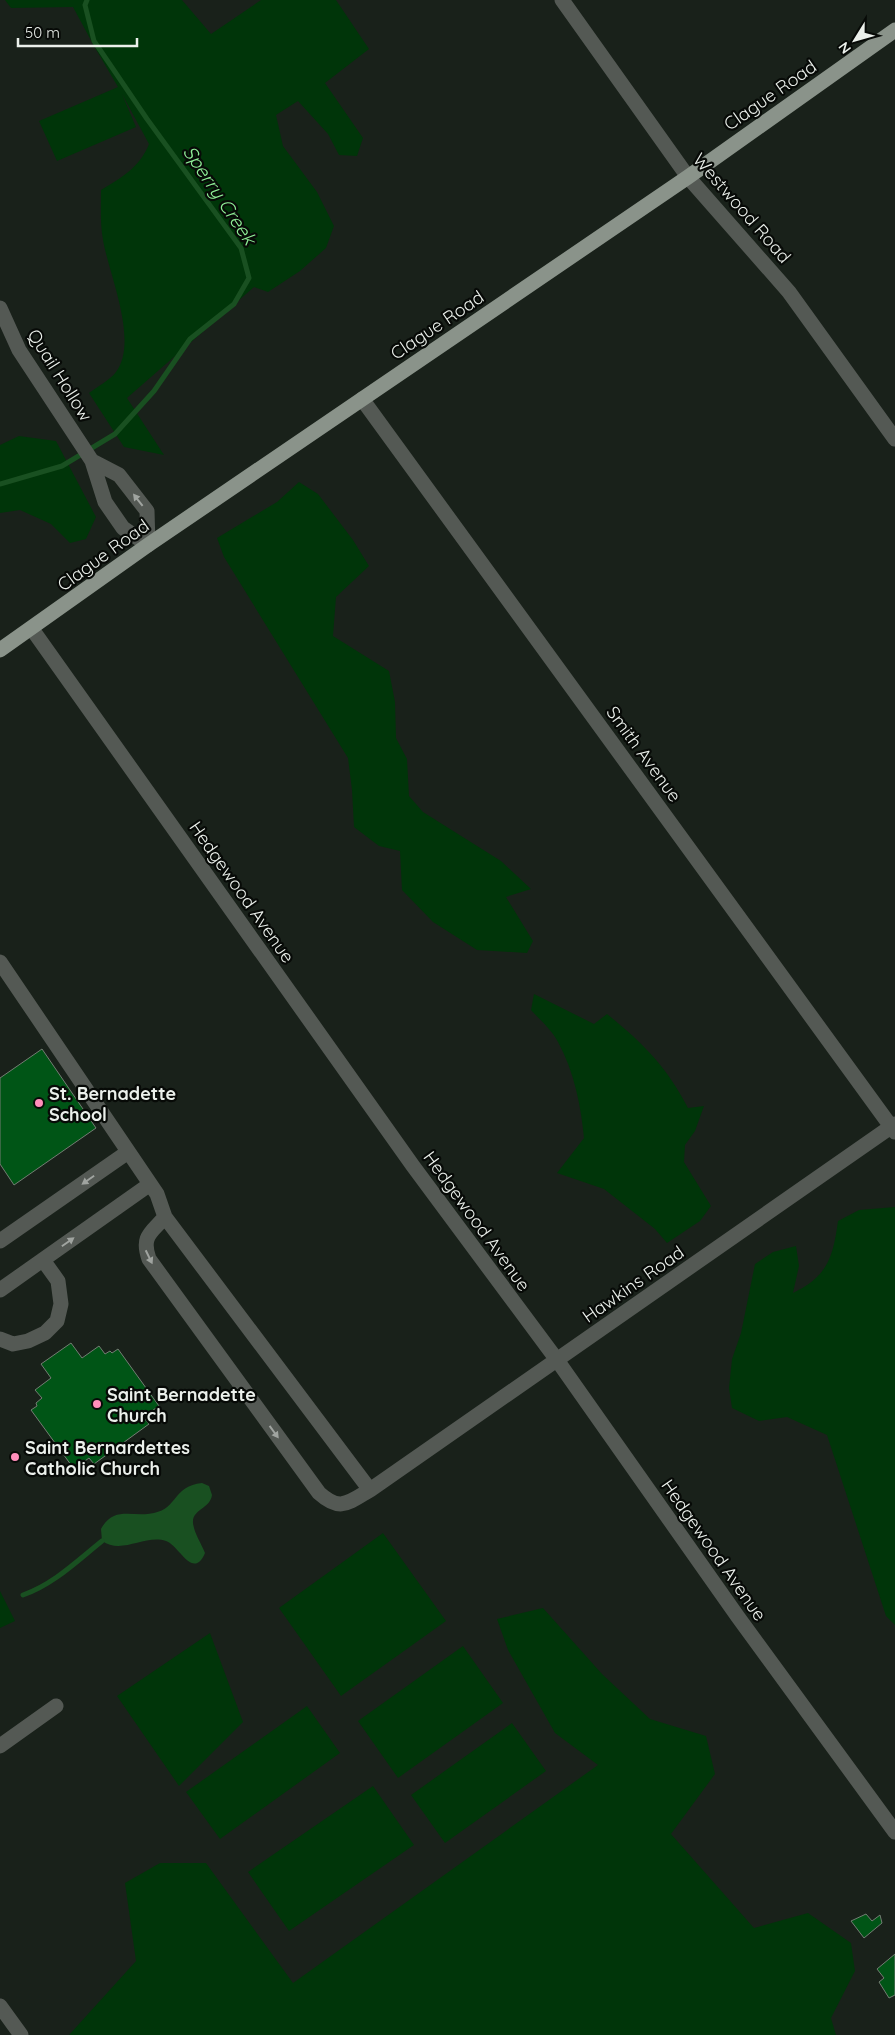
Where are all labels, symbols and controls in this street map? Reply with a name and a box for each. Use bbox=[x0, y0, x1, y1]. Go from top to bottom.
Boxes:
scale bar bbox=[18, 15, 136, 47]
north arrow bbox=[830, 15, 880, 65]
text: 50 m bbox=[25, 23, 60, 42]
text: N bbox=[834, 38, 855, 57]
street label: Clague Road bbox=[719, 55, 821, 135]
water label: Sperry Creek bbox=[178, 141, 263, 251]
street label: Westwood Road bbox=[688, 148, 796, 268]
street label: Clague Road bbox=[386, 285, 488, 365]
street label: Quail Hollow bbox=[23, 325, 97, 425]
one-way arrow bbox=[133, 493, 143, 506]
street label: Clague Road bbox=[53, 514, 153, 596]
street label: Smith Avenue bbox=[601, 701, 687, 807]
street label: Hedgewood Avenue bbox=[184, 817, 300, 967]
place label: St. Bernadette School bbox=[49, 1082, 176, 1126]
marker: St. Bernadette School bbox=[33, 1097, 45, 1109]
street label: Hedgewood Avenue bbox=[418, 1146, 536, 1296]
one-way arrow bbox=[81, 1175, 95, 1185]
one-way arrow bbox=[62, 1237, 75, 1247]
street label: Hawkins Road bbox=[578, 1240, 688, 1328]
one-way arrow bbox=[145, 1250, 153, 1264]
place label: Saint Bernadette Church bbox=[107, 1383, 256, 1427]
marker: Saint Bernadette Church bbox=[91, 1398, 103, 1410]
one-way arrow bbox=[269, 1425, 279, 1439]
place label: Saint Bernardettes Catholic Church bbox=[25, 1436, 190, 1480]
marker: Saint Bernardettes Catholic Church bbox=[9, 1451, 21, 1463]
street label: Hedgewood Avenue bbox=[656, 1475, 772, 1625]

